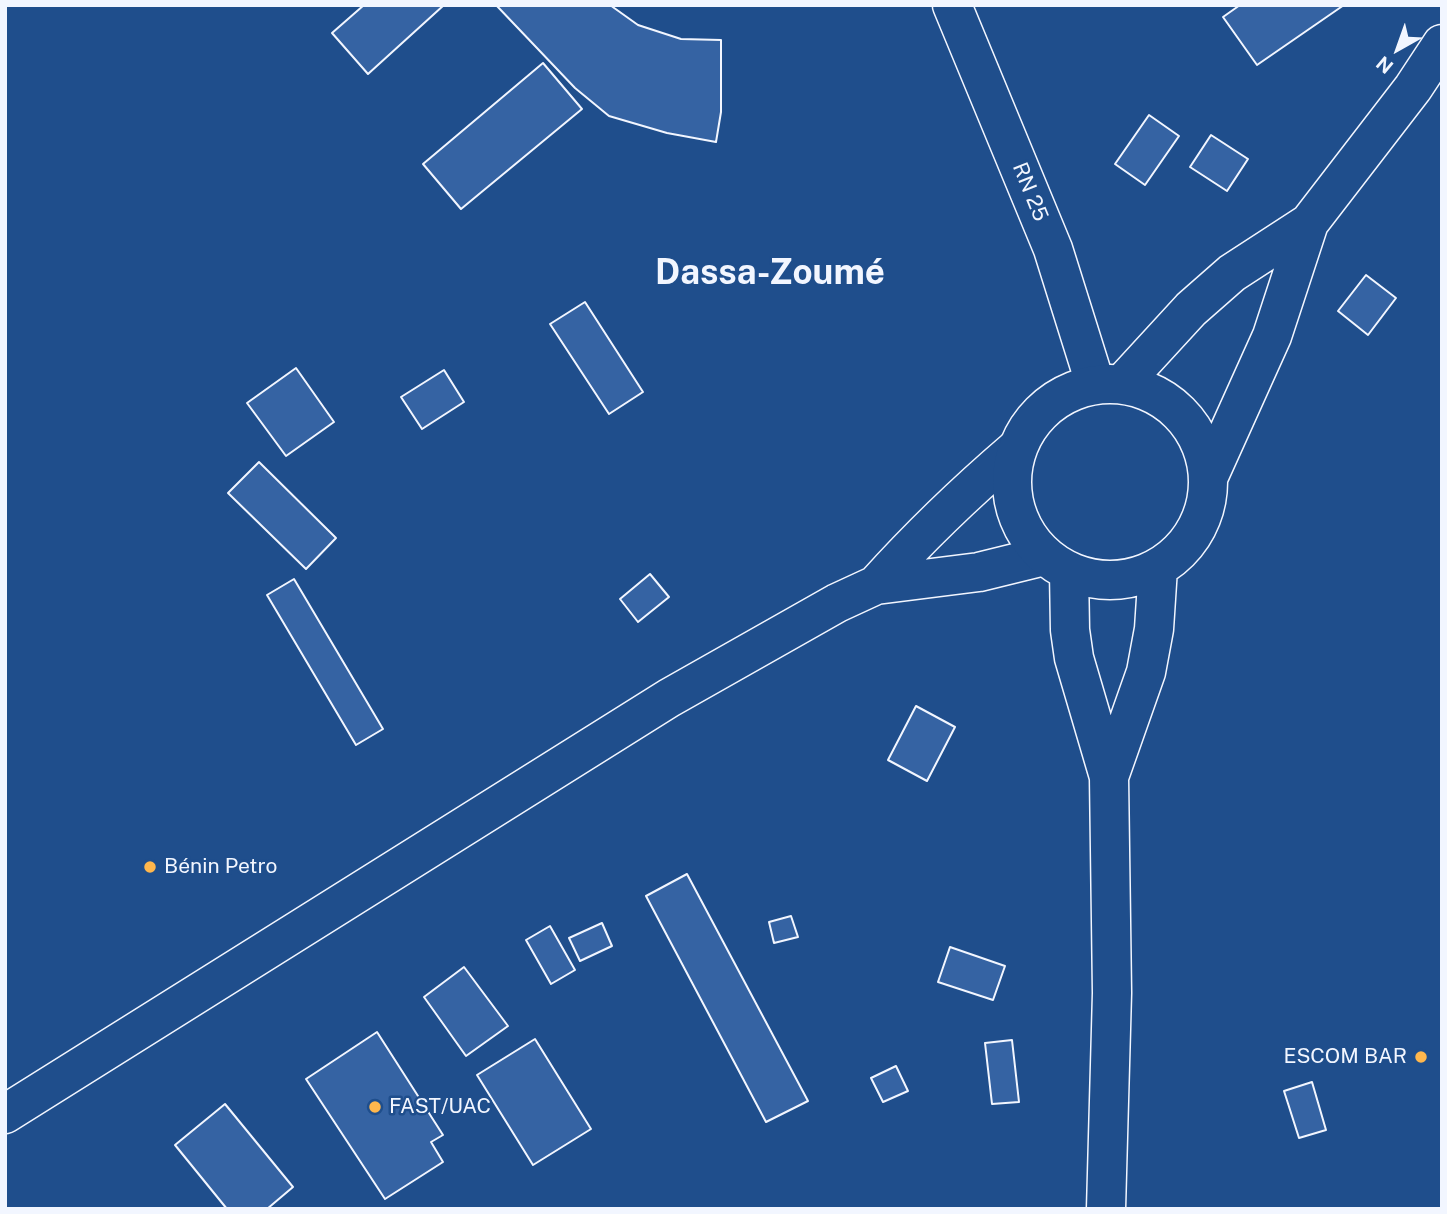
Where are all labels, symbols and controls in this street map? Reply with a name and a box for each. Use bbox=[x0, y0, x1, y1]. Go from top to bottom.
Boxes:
north arrow bbox=[1363, 14, 1433, 84]
text: N bbox=[1372, 52, 1397, 78]
street label: RN 25 bbox=[1007, 159, 1053, 225]
district label: Dassa-Zoumé bbox=[655, 252, 885, 294]
place label: Bénin Petro bbox=[164, 854, 277, 880]
marker: Bénin Petro bbox=[142, 859, 158, 875]
place label: ESCOM BAR bbox=[1283, 1044, 1407, 1070]
marker: ESCOM BAR bbox=[1413, 1049, 1429, 1065]
place label: FAST/UAC bbox=[389, 1094, 491, 1120]
marker: FAST/UAC bbox=[367, 1099, 383, 1115]

